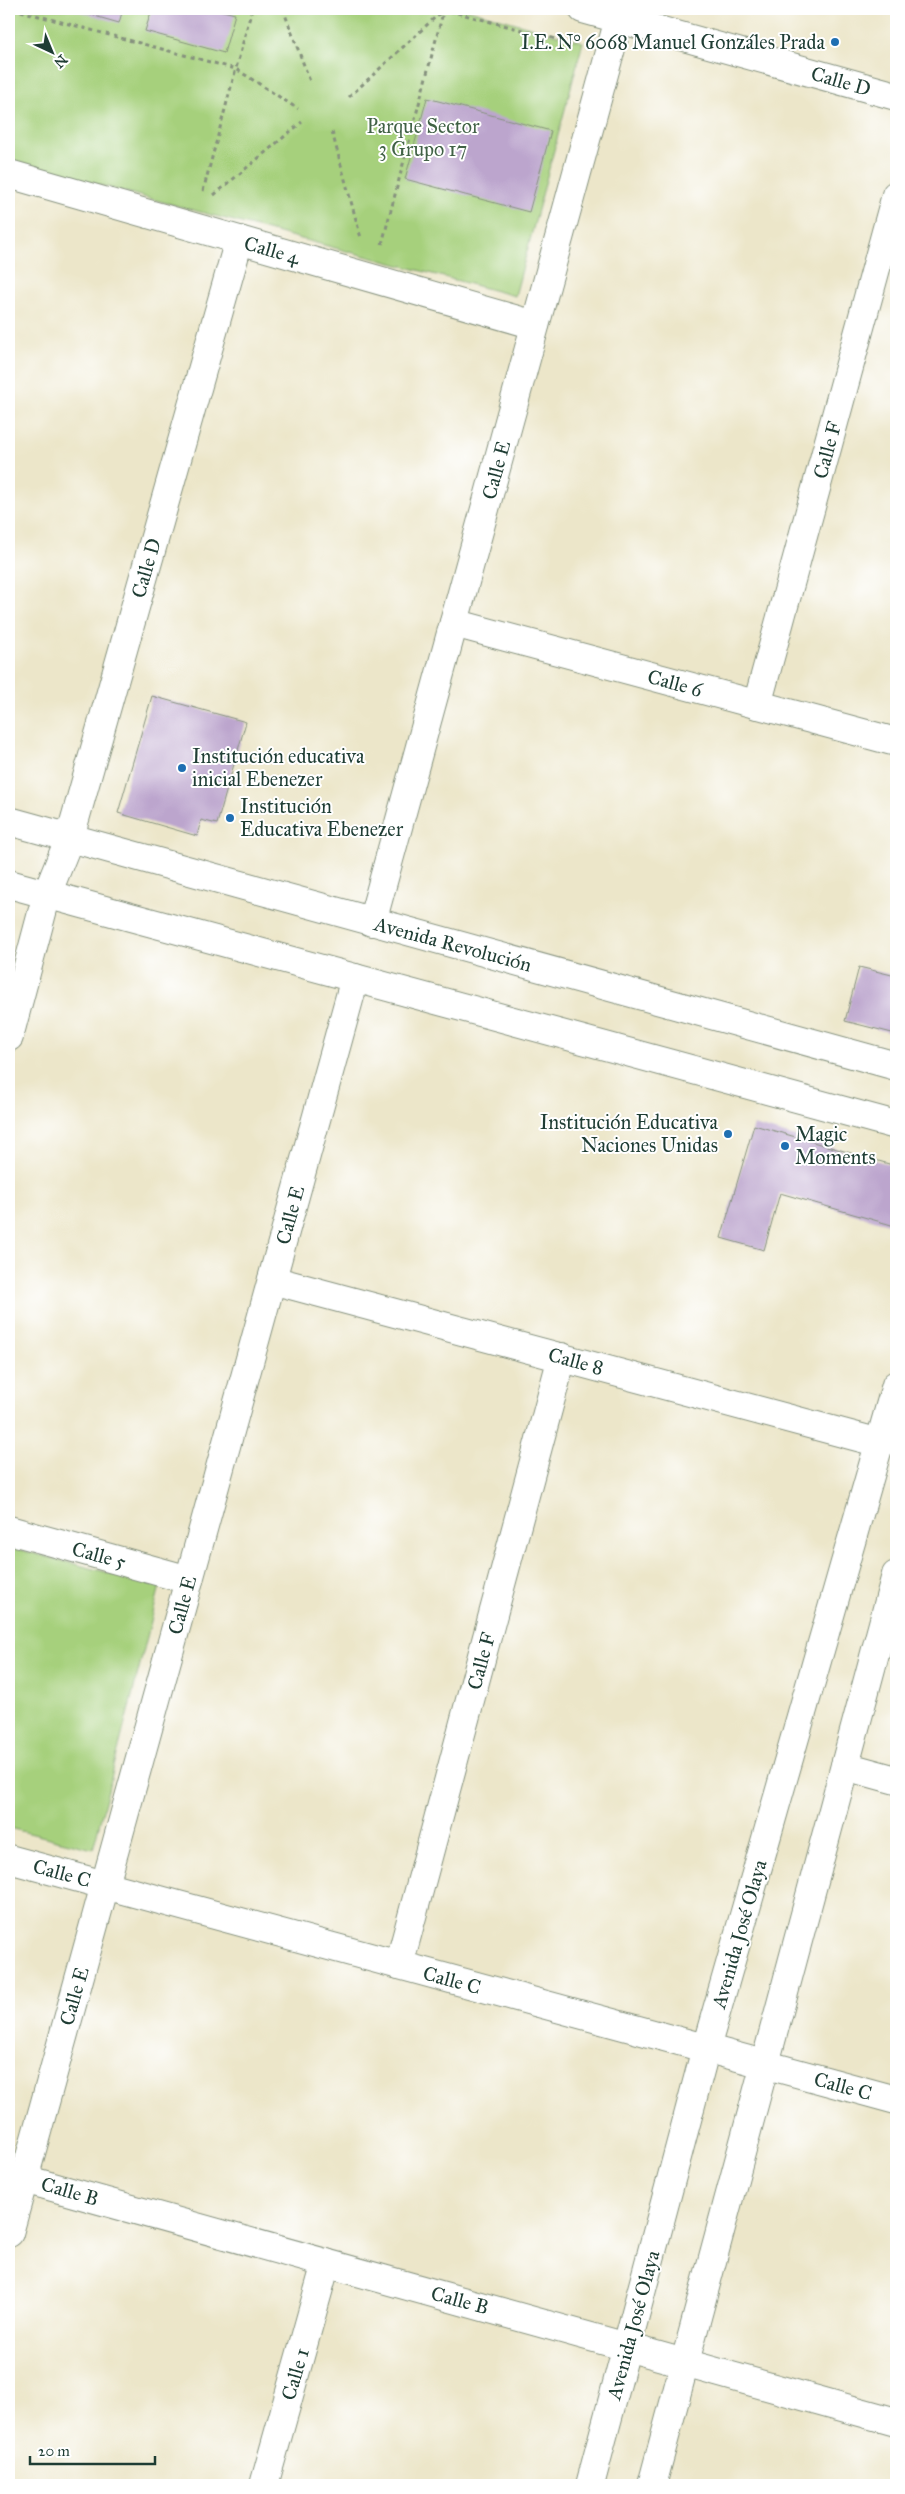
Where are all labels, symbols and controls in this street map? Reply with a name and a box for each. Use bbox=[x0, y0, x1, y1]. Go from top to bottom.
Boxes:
north arrow bbox=[28, 28, 78, 78]
place label: I.E. N° 6068 Manuel Gonzáles Prada bbox=[521, 30, 826, 54]
marker: I.E. N° 6068 Manuel Gonzáles Prada bbox=[829, 36, 841, 48]
text: N bbox=[50, 51, 71, 71]
street label: Calle D bbox=[808, 61, 874, 101]
park label: Parque Sector 3 Grupo 17 bbox=[367, 114, 480, 161]
street label: Calle 4 bbox=[241, 231, 303, 270]
street label: Calle F bbox=[808, 419, 846, 481]
street label: Calle E bbox=[477, 438, 515, 502]
street label: Calle D bbox=[126, 535, 166, 601]
street label: Calle 6 bbox=[645, 664, 706, 702]
place label: Institución educativa inicial Ebenezer bbox=[192, 744, 365, 791]
marker: Institución educativa inicial Ebenezer bbox=[176, 762, 188, 774]
place label: Institución Educativa Ebenezer bbox=[240, 794, 404, 841]
marker: Institución Educativa Ebenezer bbox=[224, 812, 236, 824]
street label: Avenida Revolución bbox=[371, 911, 535, 977]
place label: Institución Educativa Naciones Unidas bbox=[540, 1110, 719, 1157]
place label: Magic Moments bbox=[795, 1122, 876, 1169]
marker: Institución Educativa Naciones Unidas bbox=[722, 1128, 734, 1140]
marker: Magic Moments bbox=[779, 1140, 791, 1152]
street label: Calle E bbox=[271, 1183, 309, 1247]
street label: Calle 8 bbox=[546, 1342, 606, 1380]
street label: Calle 5 bbox=[69, 1536, 129, 1574]
street label: Calle E bbox=[163, 1573, 201, 1637]
street label: Calle F bbox=[462, 1630, 500, 1692]
street label: Calle C bbox=[30, 1854, 94, 1892]
street label: Avenida José Olaya bbox=[706, 1856, 773, 2012]
street label: Calle C bbox=[420, 1961, 484, 1999]
street label: Calle E bbox=[54, 1964, 94, 2028]
street label: Calle C bbox=[811, 2067, 875, 2105]
street label: Calle B bbox=[38, 2171, 102, 2211]
street label: Avenida José Olaya bbox=[601, 2247, 666, 2404]
street label: Calle B bbox=[429, 2281, 491, 2319]
street label: Calle 1 bbox=[276, 2345, 314, 2403]
scale bar bbox=[30, 2434, 155, 2466]
text: 20 m bbox=[38, 2442, 70, 2460]

